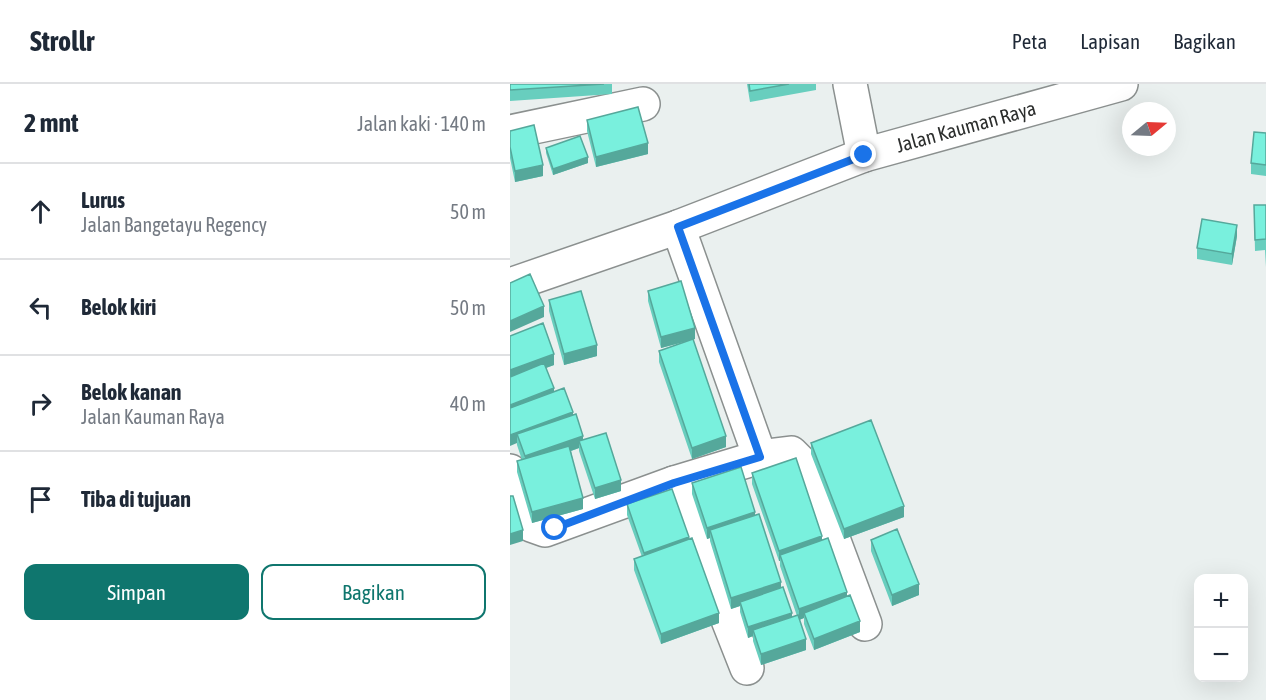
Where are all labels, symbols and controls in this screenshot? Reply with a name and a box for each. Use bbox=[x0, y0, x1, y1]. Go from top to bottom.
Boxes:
text: Strollr bbox=[30, 25, 94, 57]
text: Peta bbox=[1012, 29, 1047, 53]
text: Lapisan bbox=[1080, 29, 1140, 53]
text: Bagikan bbox=[1173, 29, 1236, 53]
street label: Jalan Kauman Raya bbox=[893, 96, 1038, 157]
north arrow bbox=[1122, 102, 1176, 156]
text: 2 mnt bbox=[24, 108, 79, 138]
text: Jalan kaki · 140 m bbox=[357, 112, 486, 135]
route end bbox=[850, 141, 876, 167]
text: Lurus bbox=[81, 187, 125, 213]
icon: ahead bbox=[24, 195, 57, 228]
text: 50 m bbox=[450, 200, 486, 223]
text: Jalan Bangetayu Regency bbox=[81, 213, 267, 236]
icon: left bbox=[24, 291, 57, 324]
text: Belok kiri bbox=[81, 294, 156, 320]
text: 50 m bbox=[450, 296, 486, 319]
text: Belok kanan bbox=[81, 379, 182, 405]
icon: right bbox=[24, 387, 57, 420]
text: 40 m bbox=[450, 392, 486, 415]
text: Jalan Kauman Raya bbox=[81, 405, 225, 428]
icon: arrive bbox=[24, 483, 57, 516]
text: Tiba di tujuan bbox=[81, 486, 191, 512]
route start bbox=[541, 514, 567, 540]
button: Simpan bbox=[24, 564, 249, 620]
button: Bagikan bbox=[261, 564, 486, 620]
map controls bbox=[1194, 574, 1248, 682]
button: + bbox=[1194, 574, 1248, 628]
button: − bbox=[1194, 628, 1248, 682]

